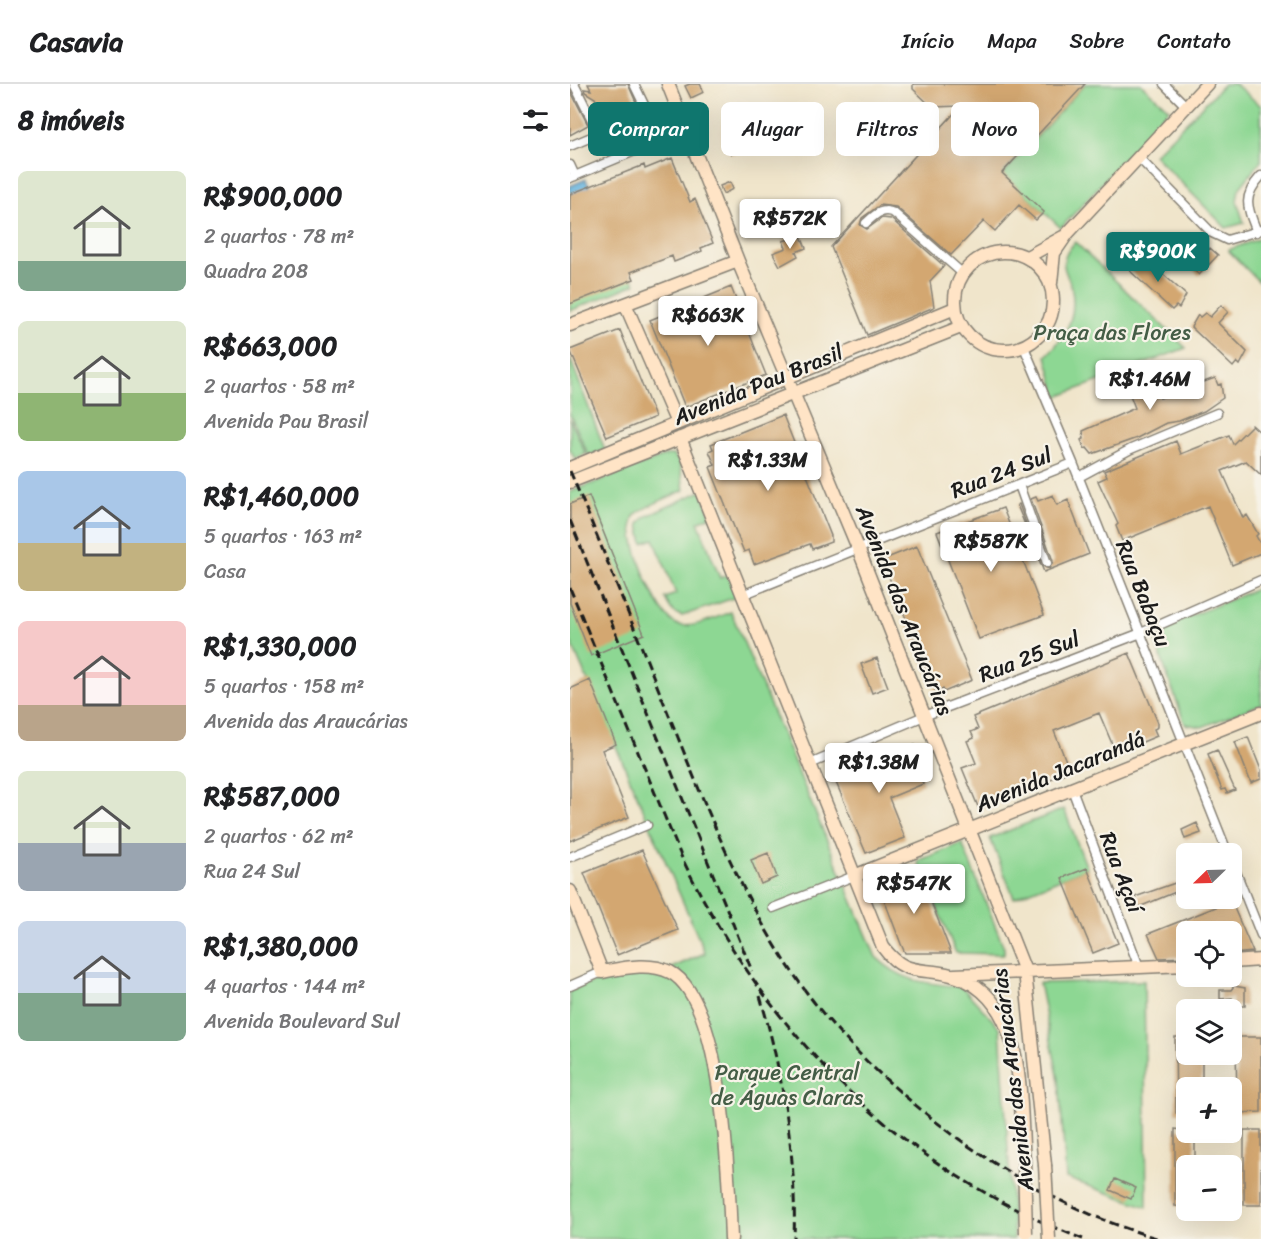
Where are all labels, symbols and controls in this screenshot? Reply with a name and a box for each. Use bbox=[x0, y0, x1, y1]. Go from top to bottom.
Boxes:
text: Casavia bbox=[30, 17, 123, 66]
text: Início bbox=[902, 22, 954, 60]
text: Mapa bbox=[987, 22, 1037, 60]
text: Sobre bbox=[1070, 22, 1124, 60]
text: Contato bbox=[1157, 22, 1231, 60]
text: 8 imóveis bbox=[18, 97, 124, 143]
chip: Comprar bbox=[588, 102, 709, 156]
chip: Alugar bbox=[721, 102, 824, 156]
chip: Filtros bbox=[836, 102, 939, 156]
chip: Novo bbox=[951, 102, 1039, 156]
icon: filters bbox=[519, 104, 552, 137]
text: R$900,000 bbox=[204, 173, 342, 219]
icon: home bbox=[66, 195, 138, 267]
pin: R$572K bbox=[741, 199, 839, 250]
text: R$572K bbox=[754, 201, 826, 236]
text: 2 quartos · 78 m² bbox=[204, 219, 354, 254]
pin: R$900K bbox=[1109, 232, 1207, 283]
text: R$900K bbox=[1120, 234, 1196, 269]
text: Quadra 208 bbox=[204, 254, 308, 289]
pin: R$663K bbox=[659, 296, 757, 347]
text: R$663K bbox=[672, 298, 744, 333]
park label: Praça das Flores bbox=[1033, 313, 1191, 352]
text: R$663,000 bbox=[204, 323, 337, 369]
street label: Avenida Pau Brasil bbox=[666, 332, 850, 437]
icon: home bbox=[66, 345, 138, 417]
pin: R$1.46M bbox=[1095, 360, 1205, 411]
text: R$1.46M bbox=[1109, 362, 1191, 397]
text: 2 quartos · 58 m² bbox=[204, 369, 355, 404]
text: Avenida Pau Brasil bbox=[204, 404, 368, 439]
street label: Rua 24 Sul bbox=[945, 435, 1058, 510]
pin: R$1.33M bbox=[713, 441, 823, 492]
text: R$1.33M bbox=[728, 443, 808, 478]
text: R$1,460,000 bbox=[204, 473, 359, 519]
icon: home bbox=[66, 495, 138, 567]
street label: Avenida das Araucárias bbox=[844, 498, 965, 721]
text: 5 quartos · 163 m² bbox=[204, 519, 362, 554]
pin: R$587K bbox=[942, 522, 1040, 573]
text: R$587K bbox=[954, 524, 1028, 559]
street label: Rua Babaçu bbox=[1104, 534, 1183, 653]
text: Casa bbox=[204, 554, 246, 589]
street label: Rua 25 Sul bbox=[973, 619, 1086, 694]
text: R$1,330,000 bbox=[204, 623, 357, 669]
icon: home bbox=[66, 645, 138, 717]
text: 5 quartos · 158 m² bbox=[204, 669, 364, 704]
text: Avenida das Araucárias bbox=[204, 704, 408, 739]
street label: Avenida Jacarandá bbox=[968, 720, 1151, 824]
pin: R$1.38M bbox=[824, 743, 934, 794]
text: R$1.38M bbox=[839, 745, 919, 780]
text: R$587,000 bbox=[204, 773, 340, 819]
icon: home bbox=[66, 795, 138, 867]
text: 2 quartos · 62 m² bbox=[204, 819, 354, 854]
street label: Rua Açaí bbox=[1088, 826, 1156, 921]
north arrow bbox=[1176, 843, 1242, 909]
map controls bbox=[1176, 843, 1242, 1221]
text: Rua 24 Sul bbox=[204, 854, 300, 889]
pin: R$547K bbox=[865, 864, 963, 915]
text: R$547K bbox=[877, 866, 951, 901]
button: locate bbox=[1176, 921, 1242, 987]
text: R$1,380,000 bbox=[204, 923, 358, 969]
icon: home bbox=[66, 945, 138, 1017]
street label: Avenida das Araucárias bbox=[979, 966, 1046, 1195]
text: 4 quartos · 144 m² bbox=[204, 969, 365, 1004]
button: layers bbox=[1176, 999, 1242, 1065]
text: Avenida Boulevard Sul bbox=[204, 1004, 400, 1039]
park label: Parque Central de Águas Claras bbox=[711, 1053, 863, 1117]
button: + bbox=[1176, 1077, 1242, 1143]
button: − bbox=[1176, 1155, 1242, 1221]

